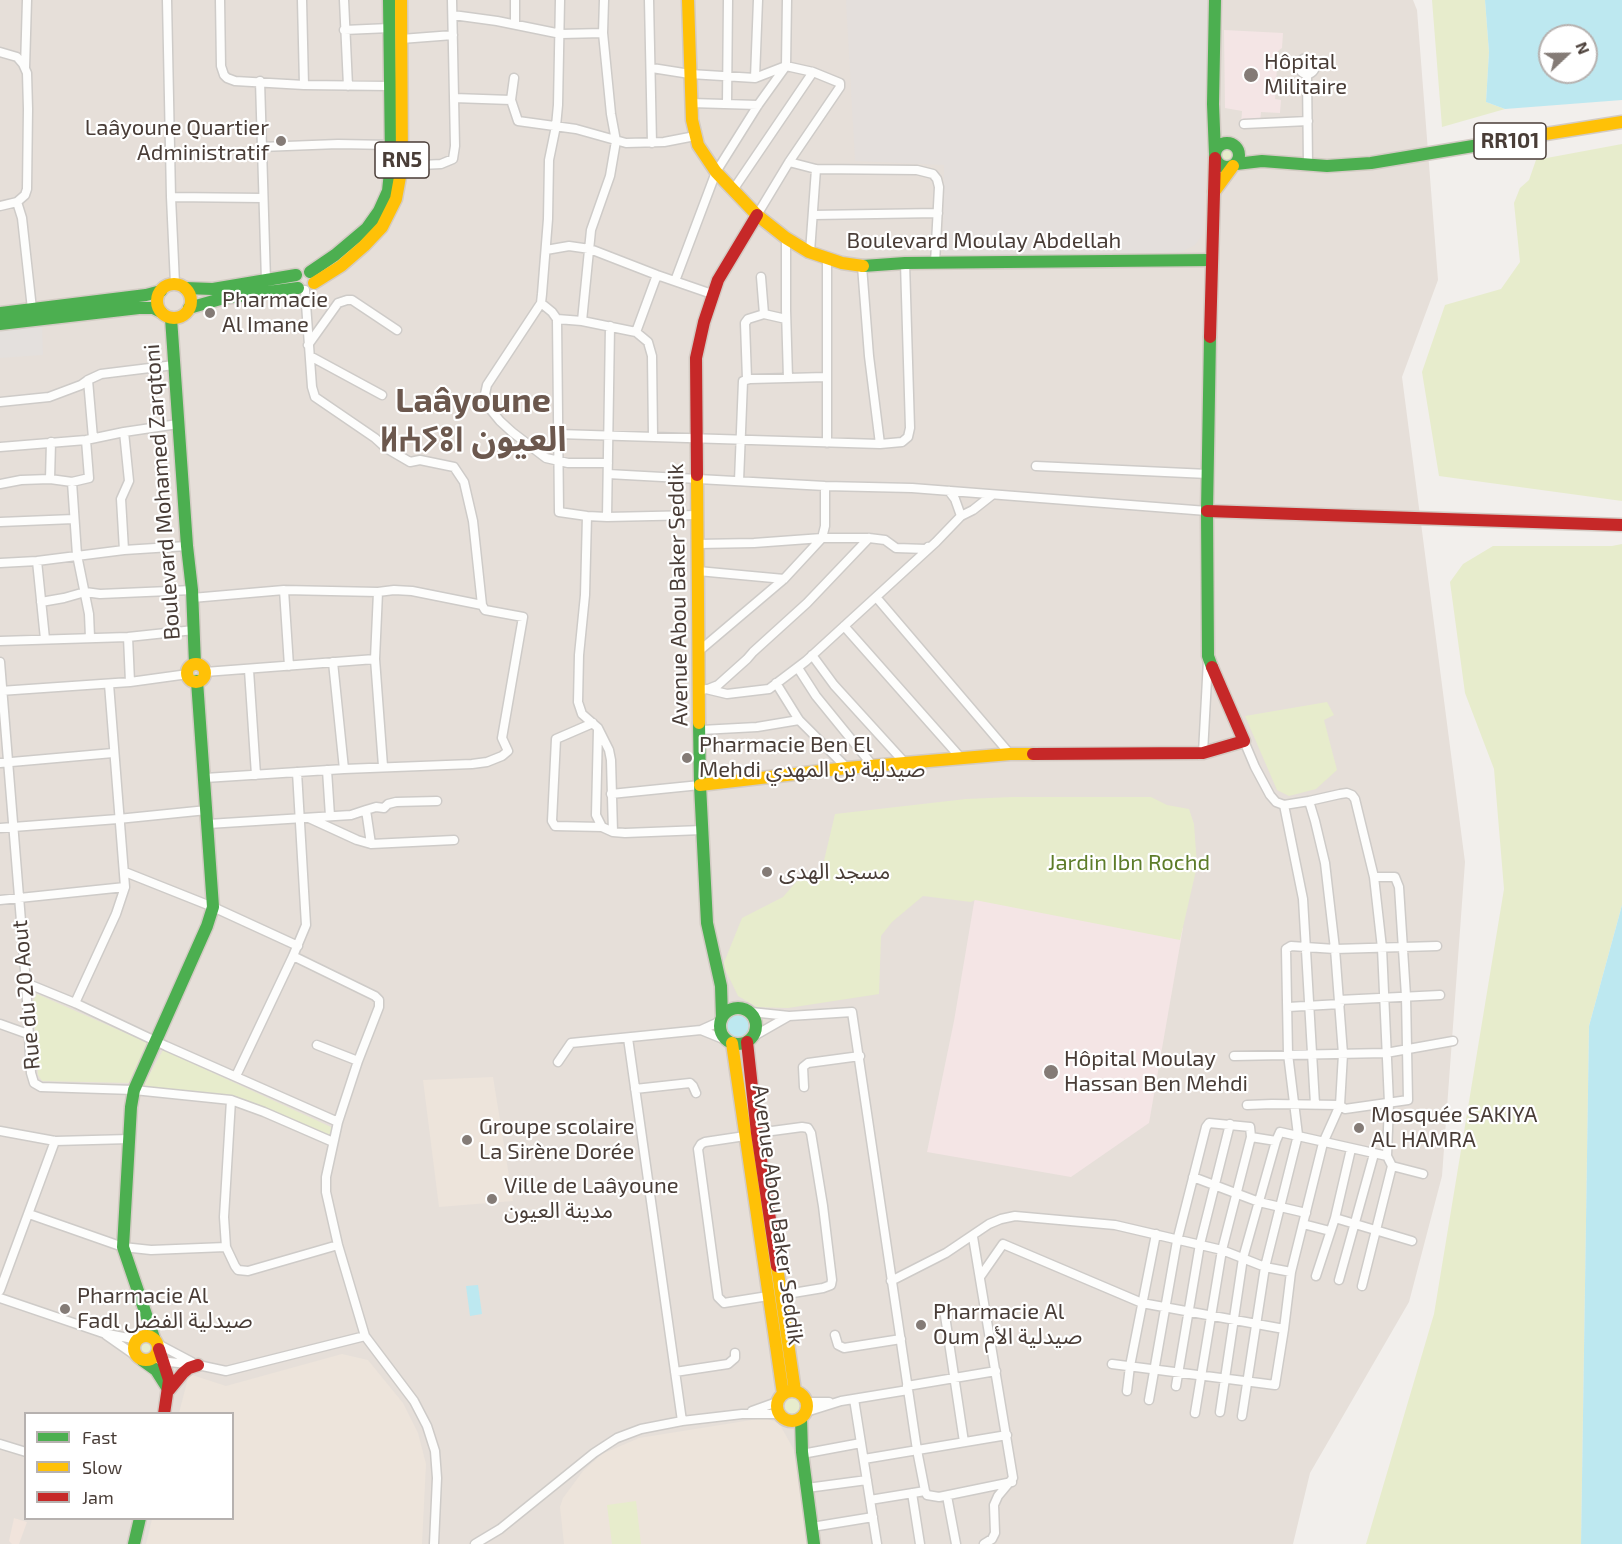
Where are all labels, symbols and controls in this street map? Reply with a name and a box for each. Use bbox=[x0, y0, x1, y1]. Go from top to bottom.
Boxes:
north arrow bbox=[1538, 24, 1598, 84]
text: N bbox=[1572, 39, 1594, 57]
place label: Hôpital Militaire bbox=[1264, 49, 1347, 100]
marker: Hôpital Militaire bbox=[1242, 66, 1260, 84]
place label: Laâyoune Quartier Administratif bbox=[85, 115, 269, 166]
road number: RR101 bbox=[1474, 123, 1546, 159]
marker: Laâyoune Quartier Administratif bbox=[274, 134, 288, 148]
road number: RN5 bbox=[375, 142, 429, 178]
street label: Boulevard Moulay Abdellah bbox=[847, 228, 1121, 254]
place label: Pharmacie Al Imane bbox=[222, 287, 328, 338]
marker: Pharmacie Al Imane bbox=[203, 306, 217, 320]
street label: Boulevard Mohamed Zarqtoni bbox=[138, 343, 186, 641]
district label: Laâyoune ⵍⵄⵢⵓⵏ العيون bbox=[379, 381, 567, 460]
street label: Avenue Abou Baker Seddik bbox=[663, 463, 693, 727]
place label: Pharmacie Ben El Mehdi صيدلية بن المهدي bbox=[699, 732, 925, 784]
marker: Pharmacie Ben El Mehdi صيدلية بن المهدي bbox=[680, 751, 694, 765]
park label: Jardin Ibn Rochd bbox=[1048, 850, 1210, 876]
place label: مسجد الهدى bbox=[779, 859, 890, 885]
marker: مسجد الهدى bbox=[760, 865, 774, 879]
street label: Rue du 20 Aout bbox=[6, 919, 46, 1071]
place label: Hôpital Moulay Hassan Ben Mehdi bbox=[1064, 1046, 1248, 1098]
marker: Hôpital Moulay Hassan Ben Mehdi bbox=[1042, 1063, 1060, 1081]
street label: Avenue Abou Baker Seddik bbox=[747, 1083, 809, 1347]
place label: Mosquée SAKIYA AL HAMRA bbox=[1371, 1102, 1537, 1154]
place label: Groupe scolaire La Sirène Dorée bbox=[479, 1114, 635, 1166]
marker: Mosquée SAKIYA AL HAMRA bbox=[1352, 1121, 1366, 1135]
marker: Groupe scolaire La Sirène Dorée bbox=[460, 1133, 474, 1147]
place label: Ville de Laâyoune مدينة العيون bbox=[504, 1173, 679, 1224]
marker: Ville de Laâyoune مدينة العيون bbox=[485, 1192, 499, 1206]
place label: Pharmacie Al Fadl صيدلية الفضل bbox=[77, 1283, 253, 1334]
place label: Pharmacie Al Oum صيدلية الأم bbox=[933, 1299, 1082, 1350]
marker: Pharmacie Al Fadl صيدلية الفضل bbox=[58, 1302, 72, 1316]
marker: Pharmacie Al Oum صيدلية الأم bbox=[914, 1318, 928, 1332]
legend bbox=[24, 1412, 234, 1520]
text: Fast bbox=[82, 1426, 117, 1448]
text: Slow bbox=[82, 1456, 122, 1478]
text: Jam bbox=[82, 1486, 114, 1508]

